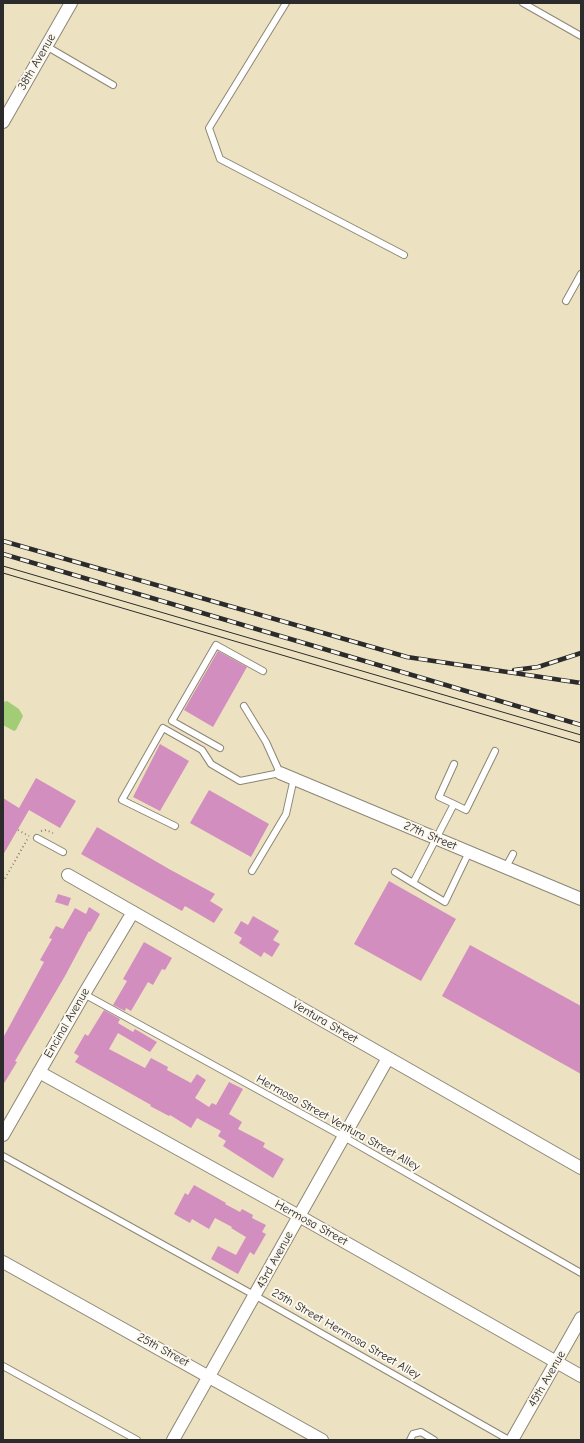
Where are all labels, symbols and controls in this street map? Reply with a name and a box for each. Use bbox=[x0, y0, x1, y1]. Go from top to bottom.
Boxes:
street label: 38th Avenue bbox=[15, 31, 59, 93]
street label: 27th Street bbox=[401, 818, 459, 854]
street label: Encinal Avenue bbox=[41, 985, 93, 1061]
street label: Ventura Street bbox=[290, 998, 360, 1046]
street label: Hermosa Street Ventura Street Alley bbox=[254, 1072, 422, 1174]
street label: Hermosa Street bbox=[272, 1197, 350, 1249]
street label: 43rd Avenue bbox=[253, 1229, 297, 1291]
street label: 25th Street Hermosa Street Alley bbox=[269, 1285, 423, 1383]
street label: 25th Street bbox=[135, 1330, 191, 1370]
street label: 45th Avenue bbox=[525, 1348, 569, 1410]

